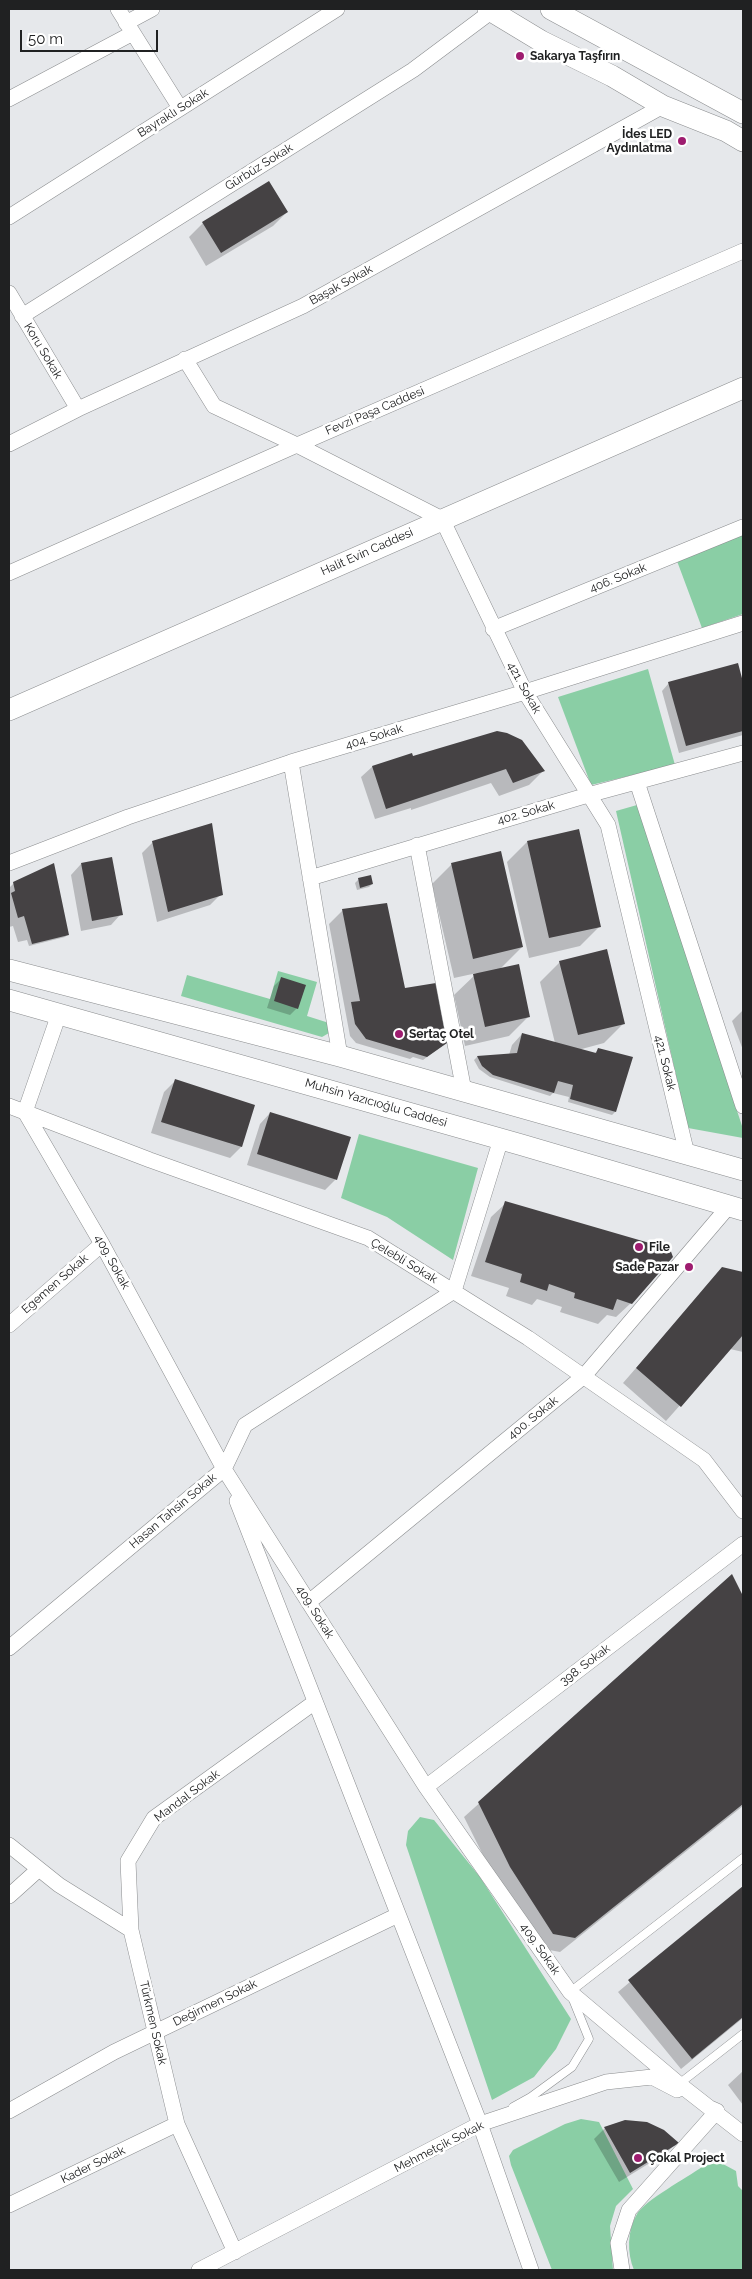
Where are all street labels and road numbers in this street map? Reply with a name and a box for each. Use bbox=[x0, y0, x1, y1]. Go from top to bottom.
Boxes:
street label: Bayraklı Sokak bbox=[135, 86, 211, 140]
street label: Gürbüz Sokak bbox=[222, 140, 296, 194]
street label: Başak Sokak bbox=[307, 262, 375, 308]
street label: Koru Sokak bbox=[21, 320, 65, 382]
street label: Fevzi Paşa Caddesi bbox=[323, 384, 427, 438]
street label: Halit Evin Caddesi bbox=[319, 525, 415, 579]
street label: 406. Sokak bbox=[587, 560, 649, 596]
street label: 421. Sokak bbox=[504, 660, 544, 716]
street label: 404. Sokak bbox=[343, 721, 405, 753]
street label: 402. Sokak bbox=[496, 798, 556, 828]
street label: 421. Sokak bbox=[651, 1034, 679, 1092]
street label: Muhsin Yazıcıoğlu Caddesi bbox=[303, 1076, 449, 1130]
street label: 409. Sokak bbox=[91, 1232, 133, 1292]
street label: Çelebli Sokak bbox=[368, 1235, 440, 1287]
street label: Egemen Sokak bbox=[19, 1251, 91, 1317]
street label: 400. Sokak bbox=[505, 1393, 561, 1443]
street label: Hasan Tahsin Sokak bbox=[126, 1470, 220, 1552]
street label: 409. Sokak bbox=[293, 1583, 337, 1641]
street label: 398. Sokak bbox=[557, 1641, 613, 1689]
street label: Mandal Sokak bbox=[152, 1767, 222, 1825]
street label: 409. Sokak bbox=[517, 1920, 563, 1978]
street label: Değirmen Sokak bbox=[171, 1976, 259, 2030]
street label: Türkmen Sokak bbox=[136, 1980, 170, 2066]
street label: Mehmetçik Sokak bbox=[392, 2118, 486, 2176]
street label: Kader Sokak bbox=[59, 2143, 127, 2187]

